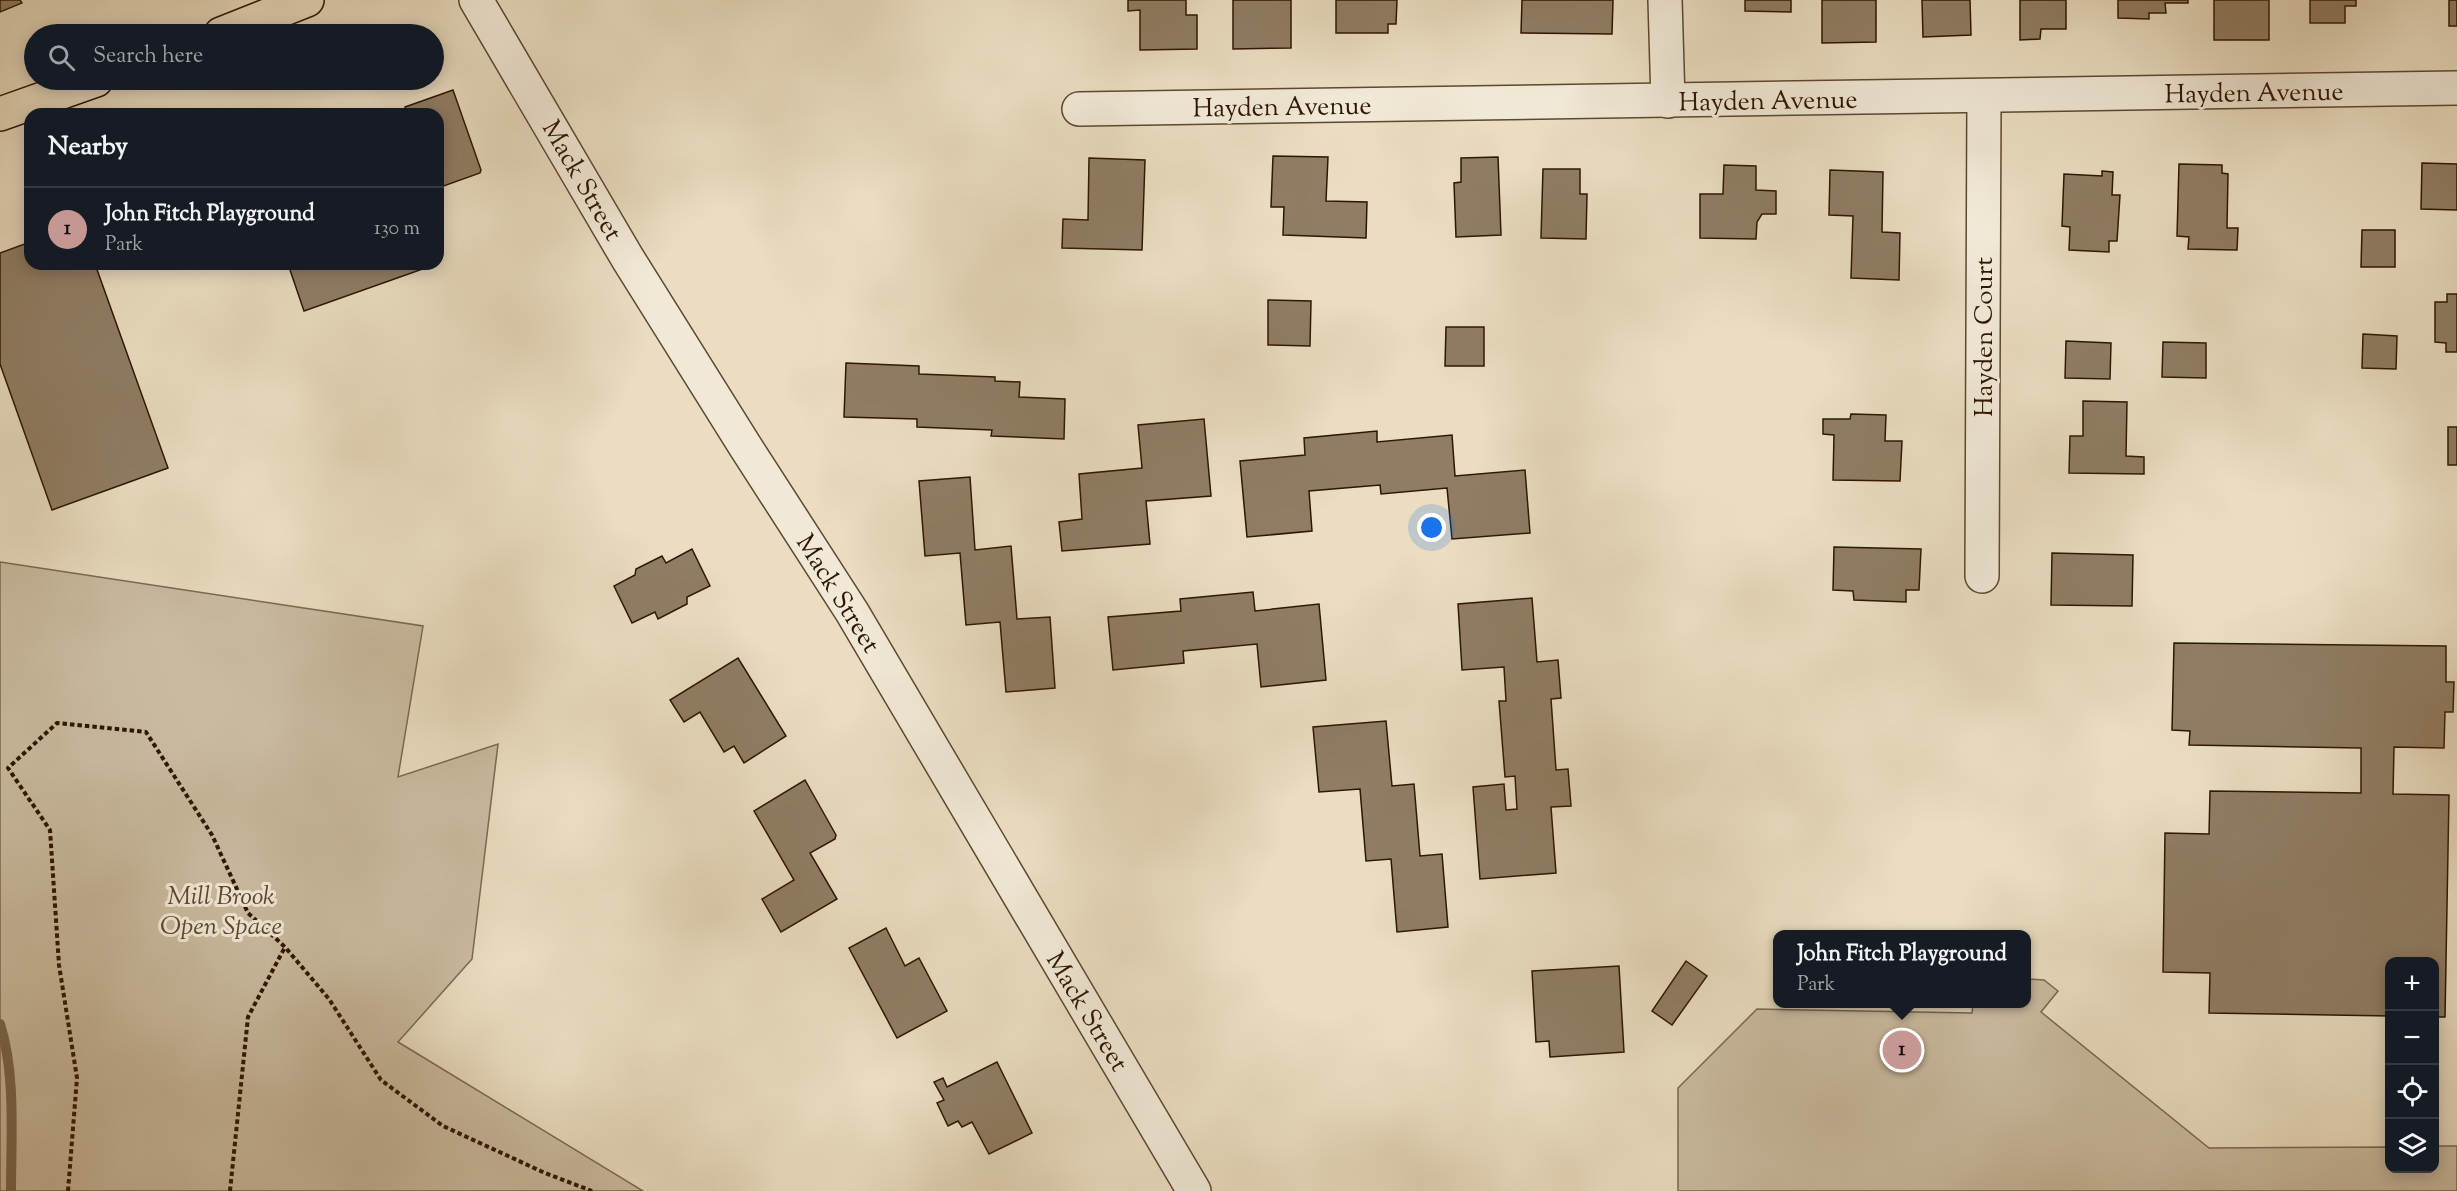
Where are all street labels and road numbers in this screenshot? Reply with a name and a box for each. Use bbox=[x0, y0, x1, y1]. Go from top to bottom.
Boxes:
street label: Hayden Avenue bbox=[2164, 74, 2344, 115]
street label: Hayden Avenue bbox=[1678, 82, 1858, 123]
street label: Hayden Avenue bbox=[1192, 88, 1372, 129]
street label: Mack Street bbox=[531, 114, 630, 249]
street label: Hayden Court bbox=[1967, 257, 2004, 417]
street label: Mack Street bbox=[786, 528, 888, 661]
street label: Mack Street bbox=[1035, 945, 1136, 1079]

